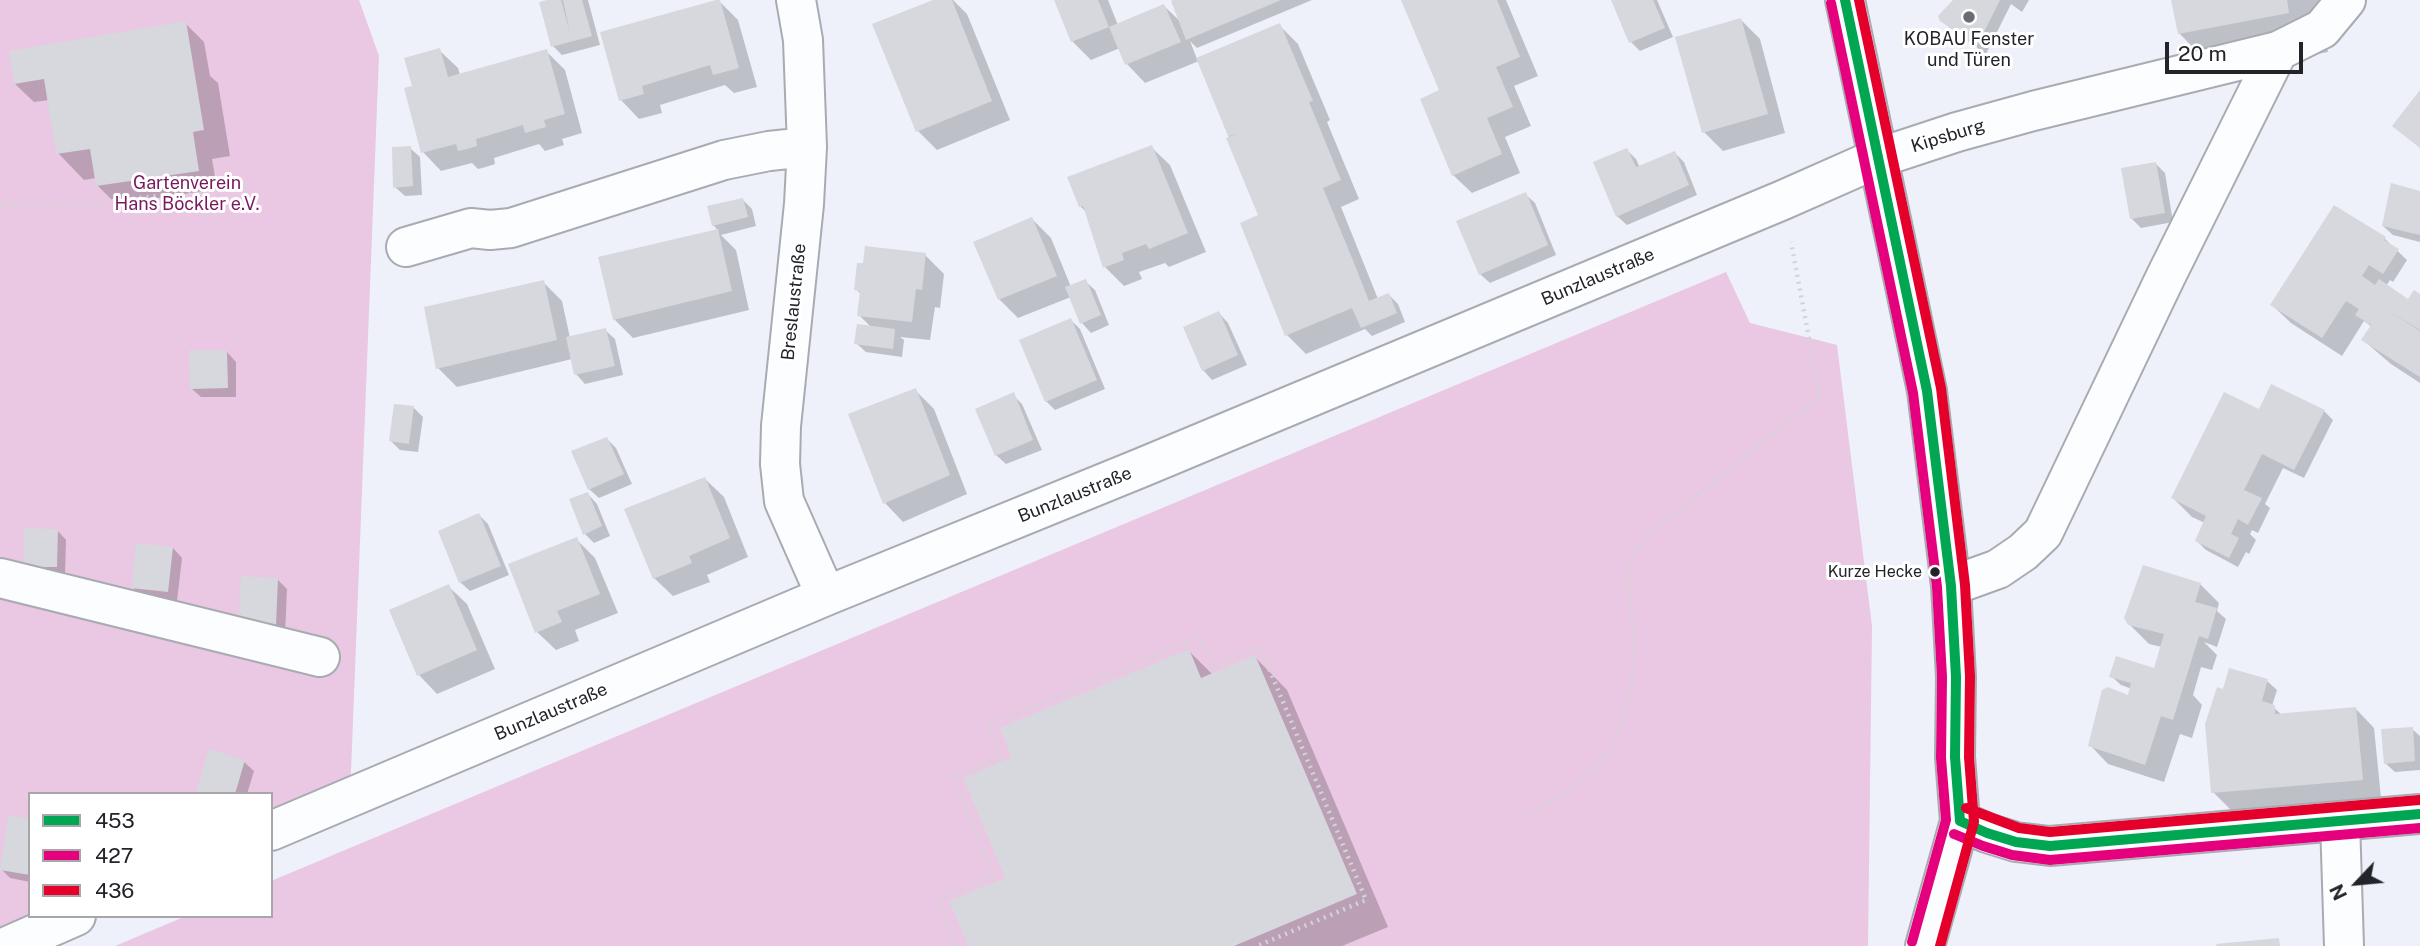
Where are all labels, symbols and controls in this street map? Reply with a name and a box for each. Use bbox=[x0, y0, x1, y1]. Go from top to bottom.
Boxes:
marker: KOBAU Fenster und Türen bbox=[1961, 9, 1977, 25]
place label: KOBAU Fenster und Türen bbox=[1904, 28, 2034, 70]
scale bar bbox=[2168, 28, 2306, 72]
text: 20 m bbox=[2178, 41, 2227, 66]
street label: Kipsburg bbox=[1909, 115, 1987, 157]
park label: Gartenverein Hans Böckler e.V. bbox=[115, 172, 259, 214]
street label: Breslaustraße bbox=[777, 243, 811, 361]
street label: Bunzlaustraße bbox=[1538, 243, 1658, 311]
street label: Bunzlaustraße bbox=[1015, 462, 1135, 528]
place label: Kurze Hecke bbox=[1828, 562, 1922, 582]
marker: Kurze Hecke bbox=[1928, 565, 1942, 579]
street label: Bunzlaustraße bbox=[491, 678, 611, 746]
legend bbox=[28, 792, 273, 918]
text: 453 bbox=[95, 808, 135, 833]
text: 427 bbox=[95, 843, 133, 868]
north arrow bbox=[2322, 848, 2392, 918]
text: 436 bbox=[95, 878, 134, 903]
text: N bbox=[2325, 881, 2351, 904]

